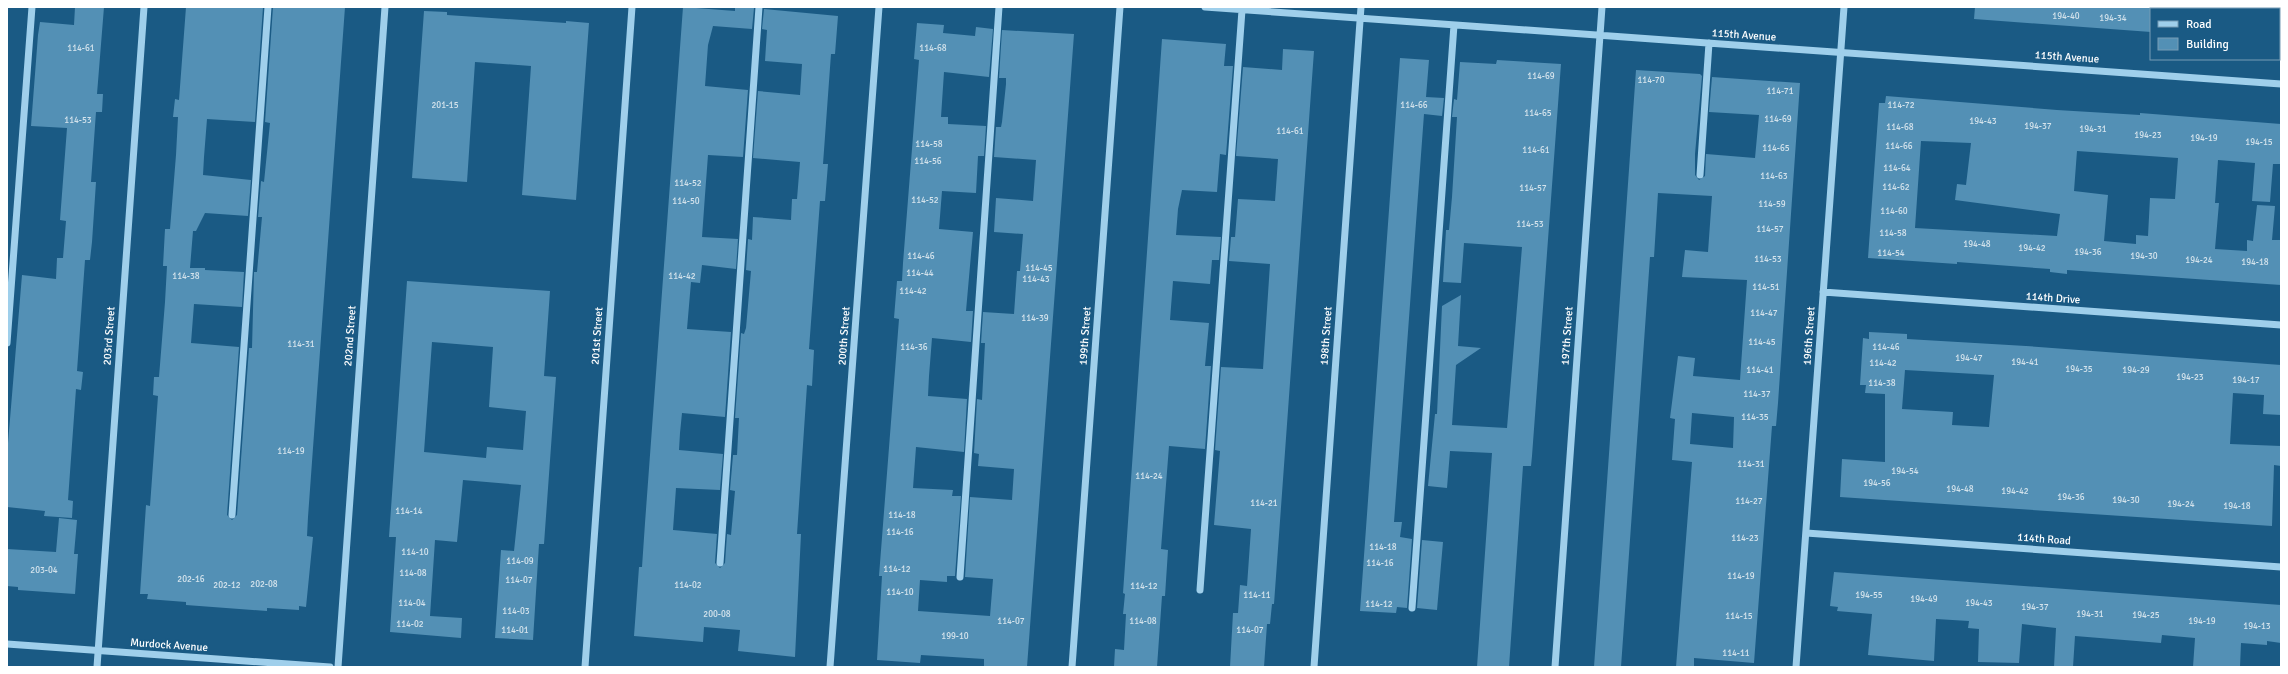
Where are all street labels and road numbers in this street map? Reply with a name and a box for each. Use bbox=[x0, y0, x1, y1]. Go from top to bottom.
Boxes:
street label: 115th Avenue bbox=[1711, 26, 1777, 44]
street label: 115th Avenue bbox=[2034, 48, 2100, 66]
street label: 114th Drive bbox=[2025, 290, 2081, 306]
street label: 202nd Street bbox=[341, 305, 359, 367]
street label: 203rd Street bbox=[100, 306, 118, 366]
street label: 200th Street bbox=[835, 306, 853, 366]
street label: 199th Street bbox=[1076, 306, 1094, 366]
street label: 198th Street bbox=[1317, 306, 1335, 366]
street label: 197th Street bbox=[1558, 306, 1576, 366]
street label: 196th Street bbox=[1800, 306, 1818, 366]
street label: 201st Street bbox=[589, 307, 606, 365]
street label: 114th Road bbox=[2017, 531, 2071, 547]
street label: Murdock Avenue bbox=[130, 636, 208, 654]

